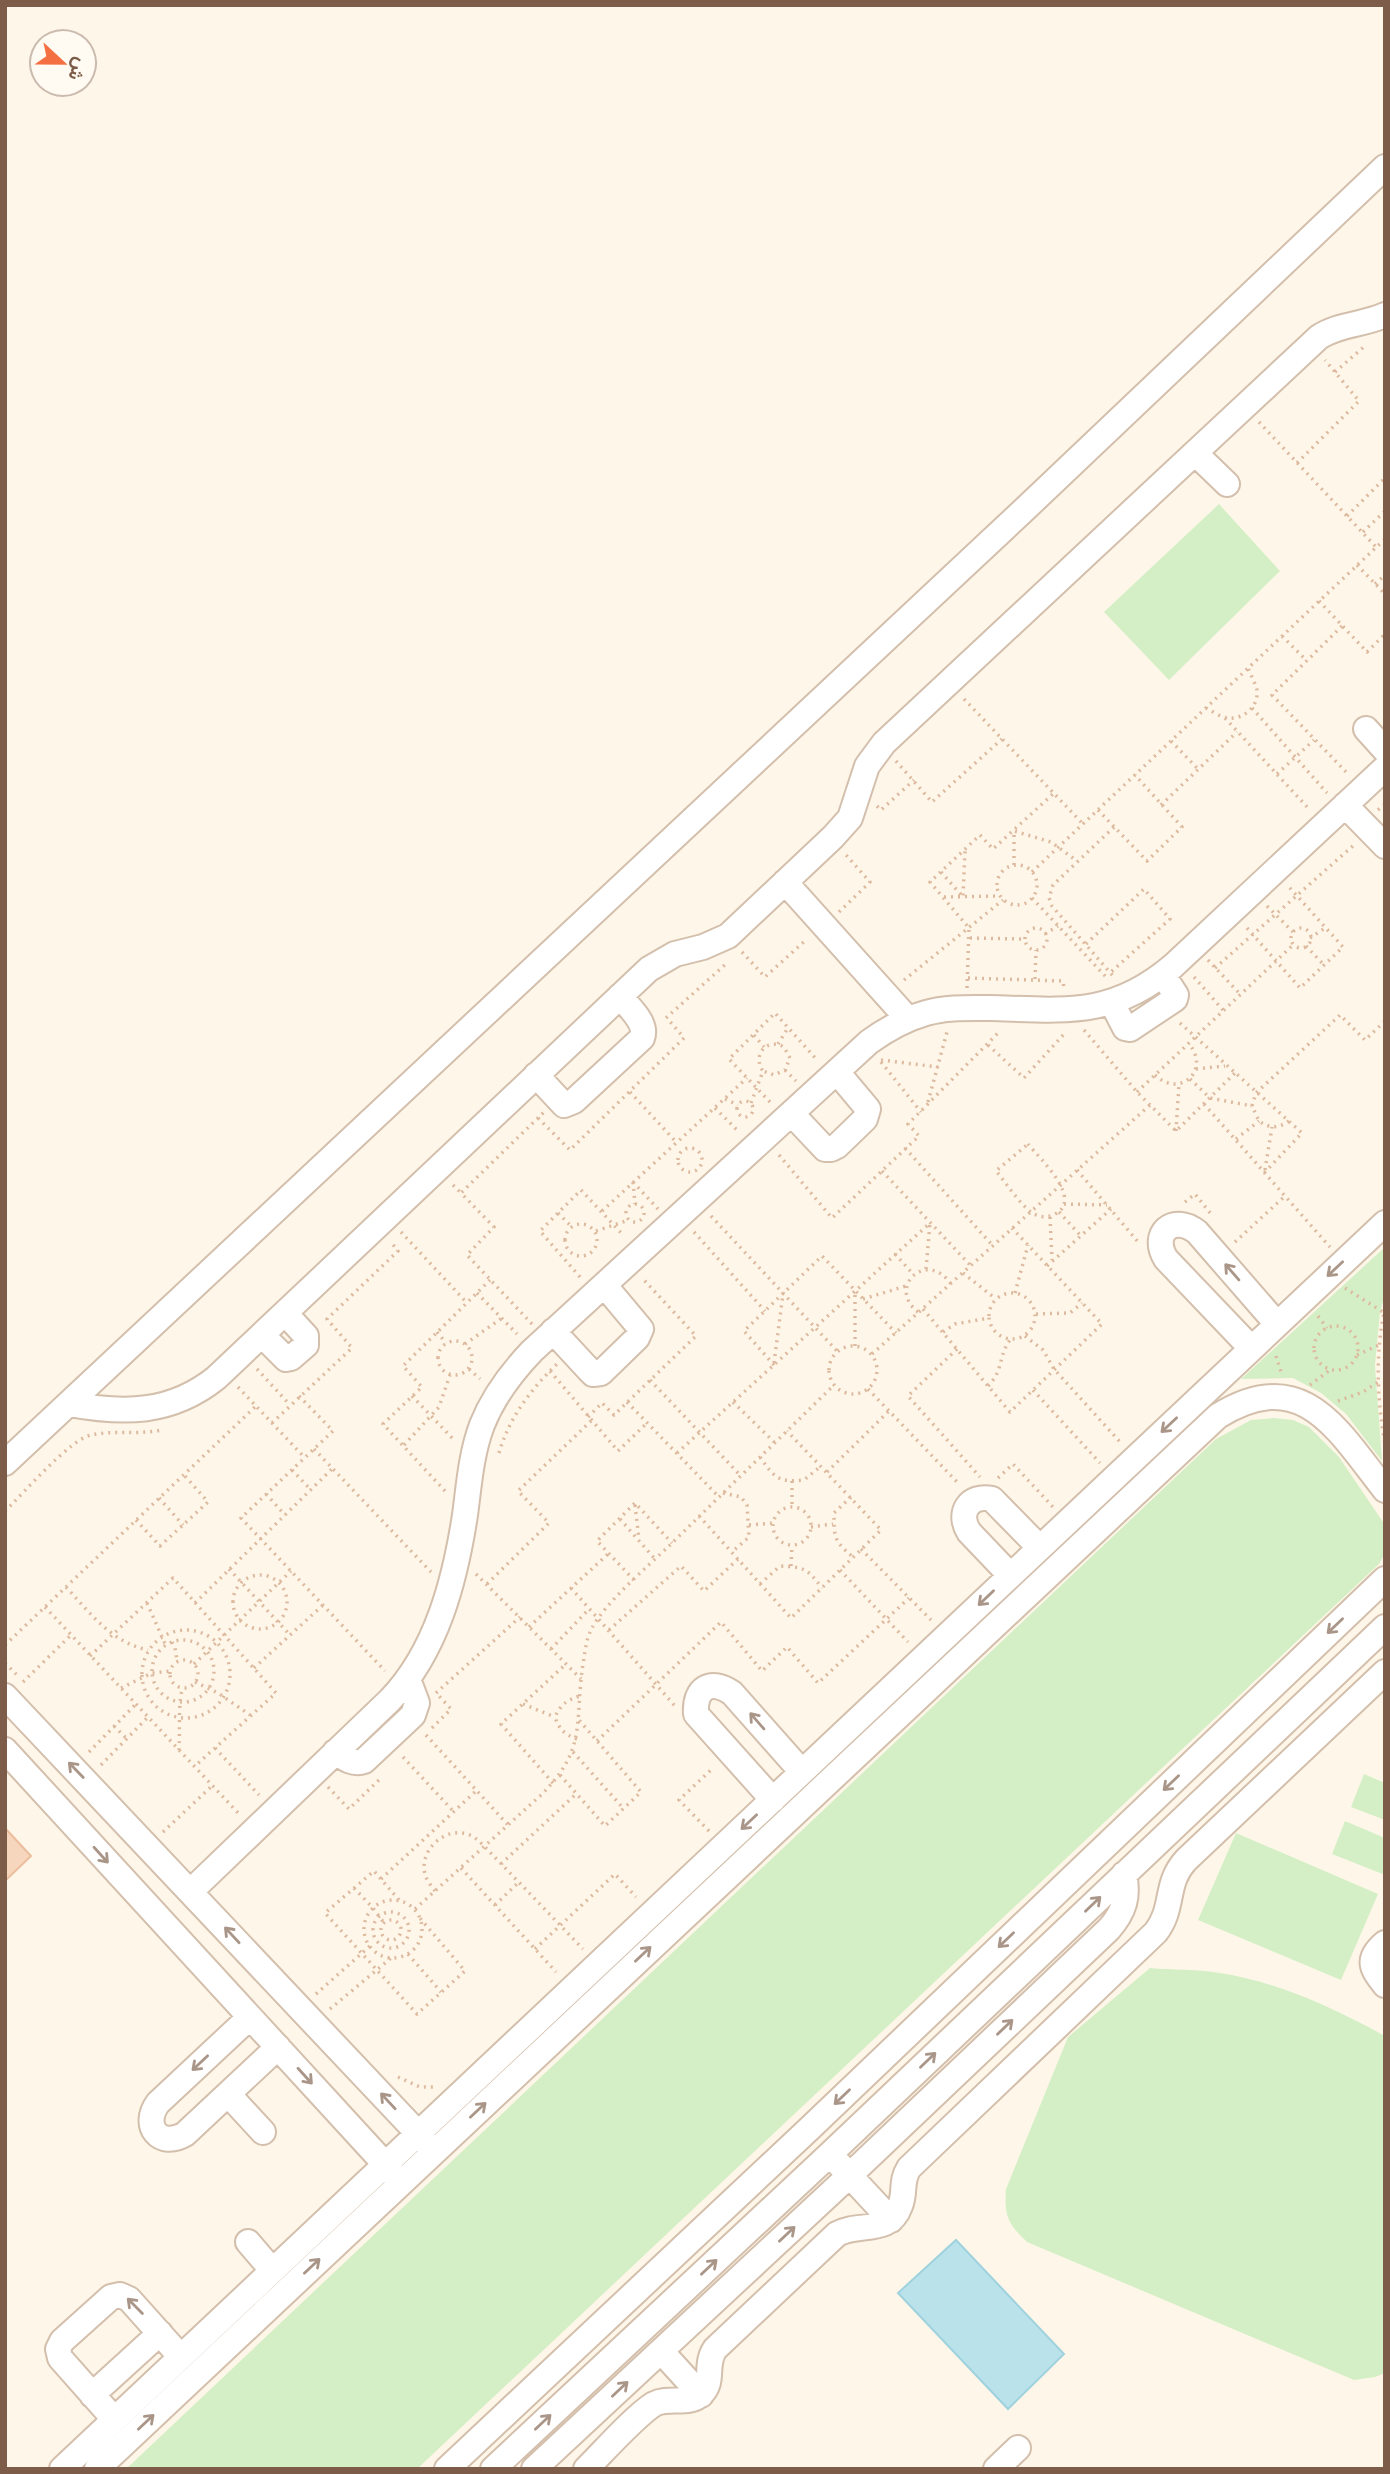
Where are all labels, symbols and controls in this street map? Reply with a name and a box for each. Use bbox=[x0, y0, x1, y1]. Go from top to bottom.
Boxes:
north arrow bbox=[28, 28, 98, 98]
text: ش bbox=[62, 54, 95, 85]
one-way arrow bbox=[1327, 1261, 1344, 1278]
one-way arrow bbox=[1224, 1263, 1240, 1281]
one-way arrow bbox=[1161, 1416, 1178, 1433]
one-way arrow bbox=[977, 1590, 995, 1606]
one-way arrow bbox=[1327, 1618, 1344, 1635]
one-way arrow bbox=[749, 1712, 765, 1730]
one-way arrow bbox=[67, 1762, 84, 1779]
one-way arrow bbox=[1163, 1775, 1180, 1792]
one-way arrow bbox=[741, 1813, 758, 1830]
one-way arrow bbox=[93, 1846, 109, 1864]
one-way arrow bbox=[1084, 1895, 1101, 1912]
one-way arrow bbox=[224, 1926, 240, 1944]
one-way arrow bbox=[998, 1932, 1015, 1949]
one-way arrow bbox=[634, 1945, 651, 1962]
one-way arrow bbox=[996, 2019, 1014, 2036]
one-way arrow bbox=[920, 2052, 937, 2069]
one-way arrow bbox=[192, 2055, 209, 2072]
one-way arrow bbox=[297, 2067, 313, 2085]
one-way arrow bbox=[834, 2089, 851, 2106]
one-way arrow bbox=[380, 2092, 396, 2110]
one-way arrow bbox=[469, 2101, 486, 2118]
one-way arrow bbox=[778, 2225, 795, 2242]
one-way arrow bbox=[303, 2258, 320, 2275]
one-way arrow bbox=[700, 2258, 717, 2275]
one-way arrow bbox=[126, 2297, 143, 2314]
one-way arrow bbox=[611, 2381, 629, 2397]
one-way arrow bbox=[137, 2414, 155, 2431]
one-way arrow bbox=[534, 2414, 551, 2431]

